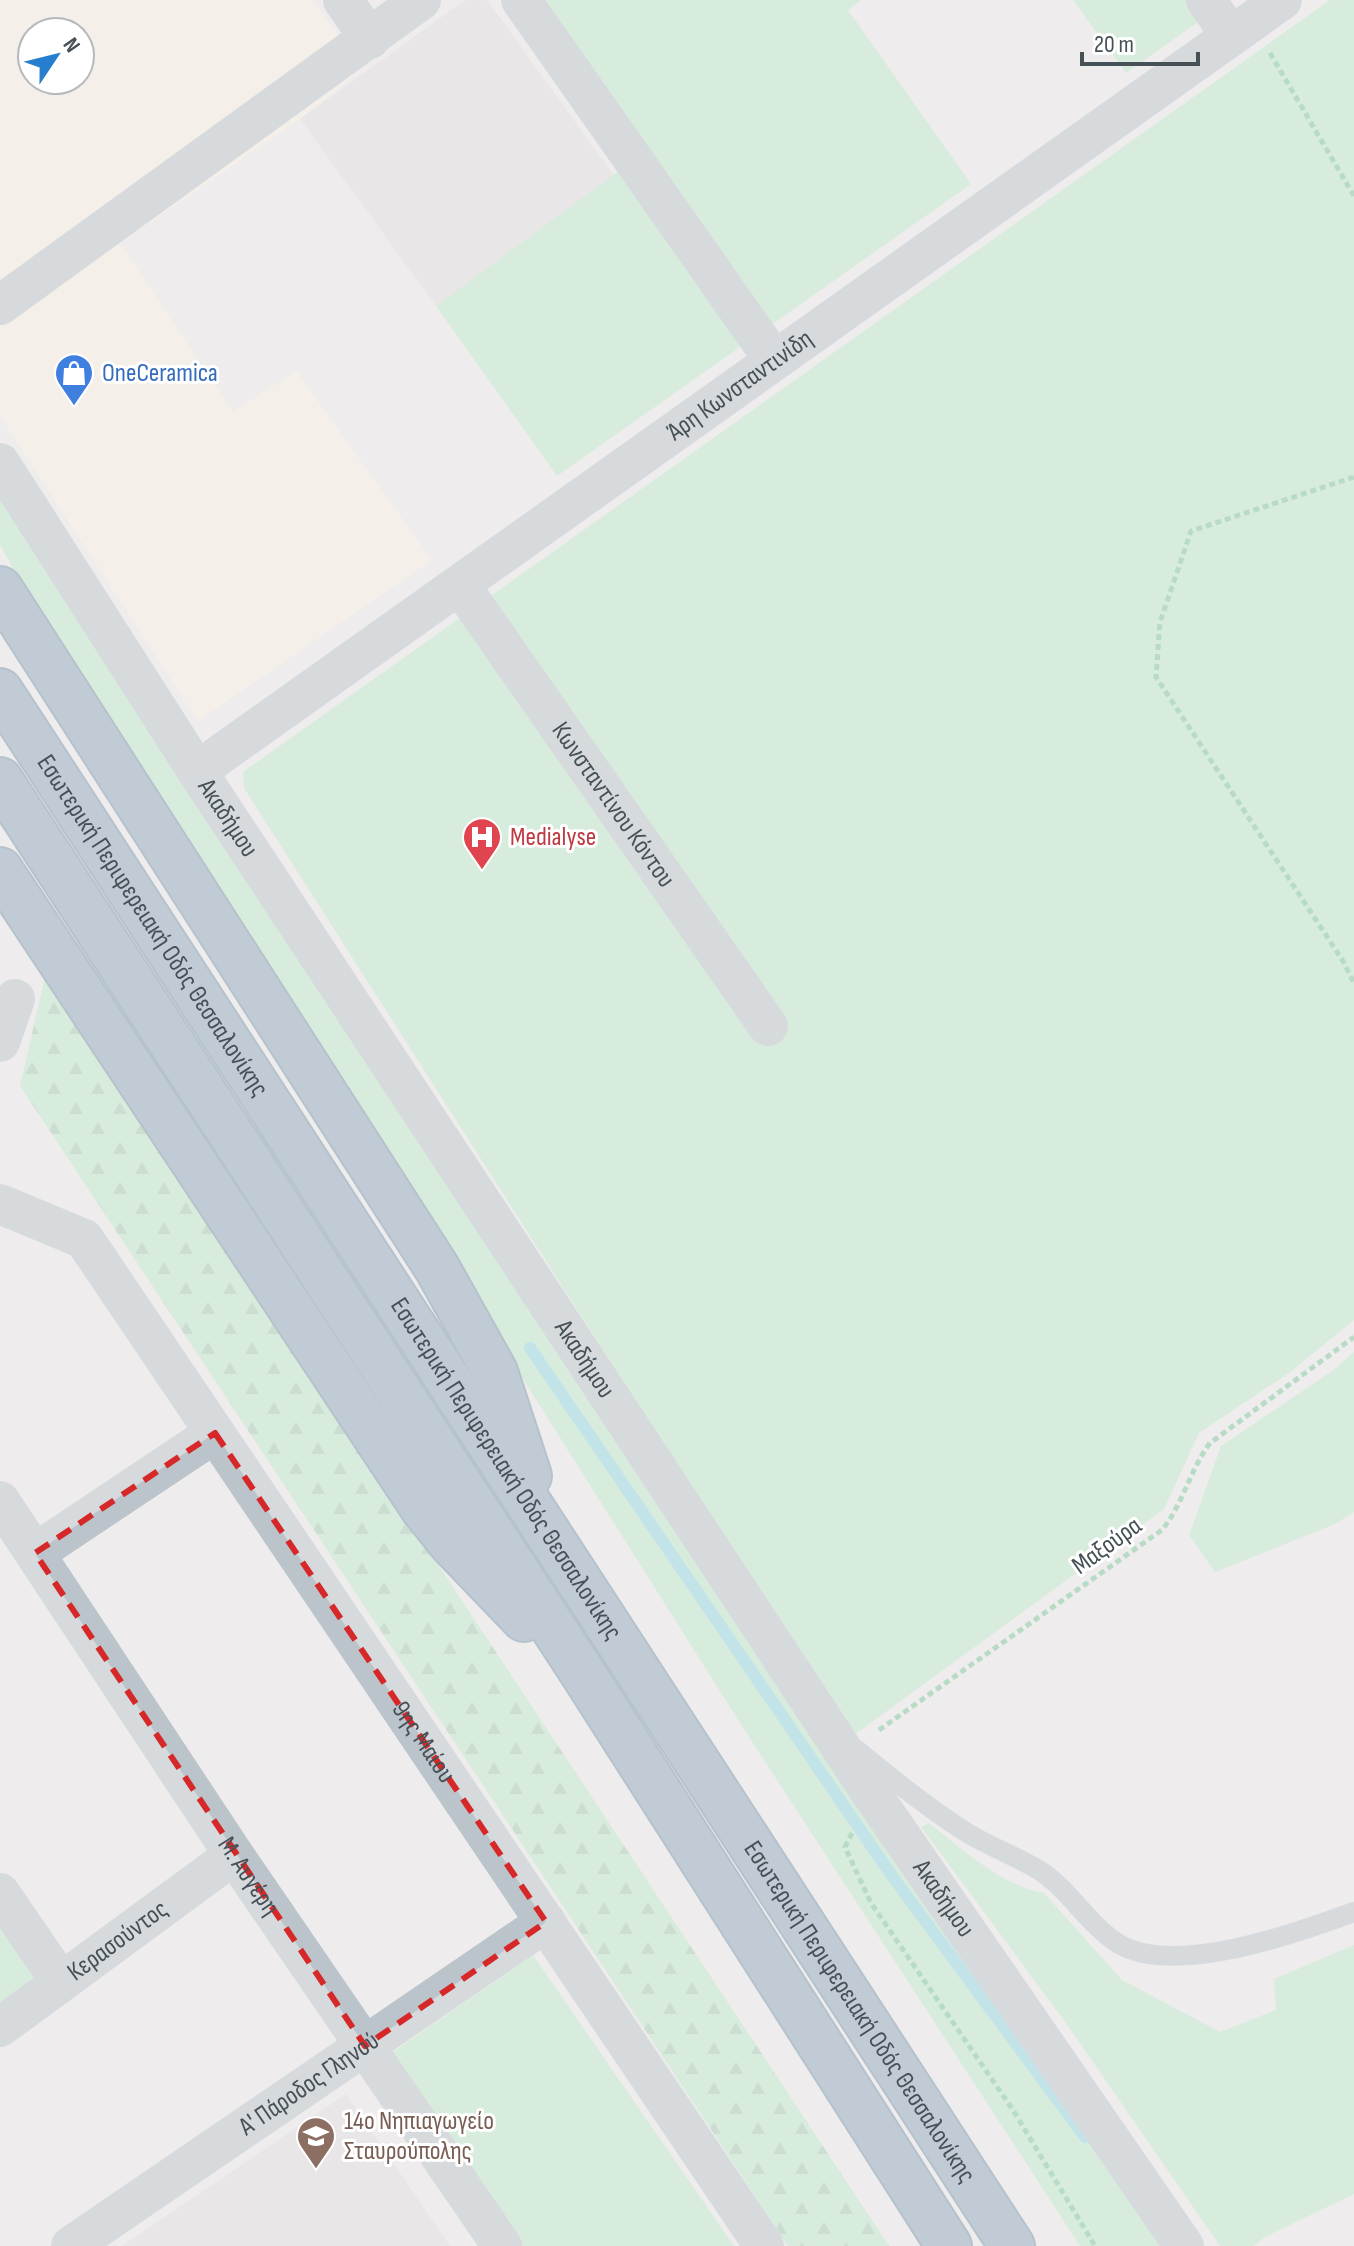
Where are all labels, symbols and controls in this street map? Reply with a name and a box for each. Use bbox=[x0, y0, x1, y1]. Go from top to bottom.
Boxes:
north arrow bbox=[16, 16, 96, 96]
scale bar bbox=[1082, 16, 1198, 66]
text: 20 m bbox=[1094, 30, 1134, 59]
text: N bbox=[57, 33, 86, 58]
street label: Άρη Κωνσταντινίδη bbox=[661, 323, 819, 447]
shop icon: OneCeramica bbox=[53, 352, 95, 407]
place label: OneCeramica bbox=[102, 358, 218, 389]
street label: Κωνσταντίνου Κόντου bbox=[545, 716, 682, 893]
street label: Εσωτερική Περιφερειακή Οδός Θεσσαλονίκης bbox=[30, 749, 275, 1102]
street label: Ακαδήμου bbox=[191, 772, 265, 863]
hospital icon: Medialyse bbox=[461, 816, 503, 871]
place label: Medialyse bbox=[510, 822, 596, 853]
street label: Εσωτερική Περιφερειακή Οδός Θεσσαλονίκης bbox=[384, 1292, 629, 1646]
street label: Ακαδήμου bbox=[547, 1313, 622, 1404]
street label: Μαξούρα bbox=[1066, 1510, 1148, 1582]
street label: 9ης Μαίου bbox=[385, 1695, 462, 1789]
street label: Μ. Αυγέρη bbox=[211, 1831, 286, 1921]
street label: Εσωτερική Περιφερειακή Οδός Θεσσαλονίκης bbox=[737, 1835, 982, 2189]
street label: Ακαδήμου bbox=[906, 1853, 981, 1943]
street label: Κερασούντος bbox=[61, 1893, 174, 1988]
street label: Α' Πάροδος Γληνού bbox=[232, 2025, 385, 2143]
place label: 14ο Νηπιαγωγείο Σταυρούπολης bbox=[344, 2106, 494, 2167]
school or university icon: 14ο Νηπιαγωγείο Σταυρούπολης bbox=[295, 2115, 337, 2170]

